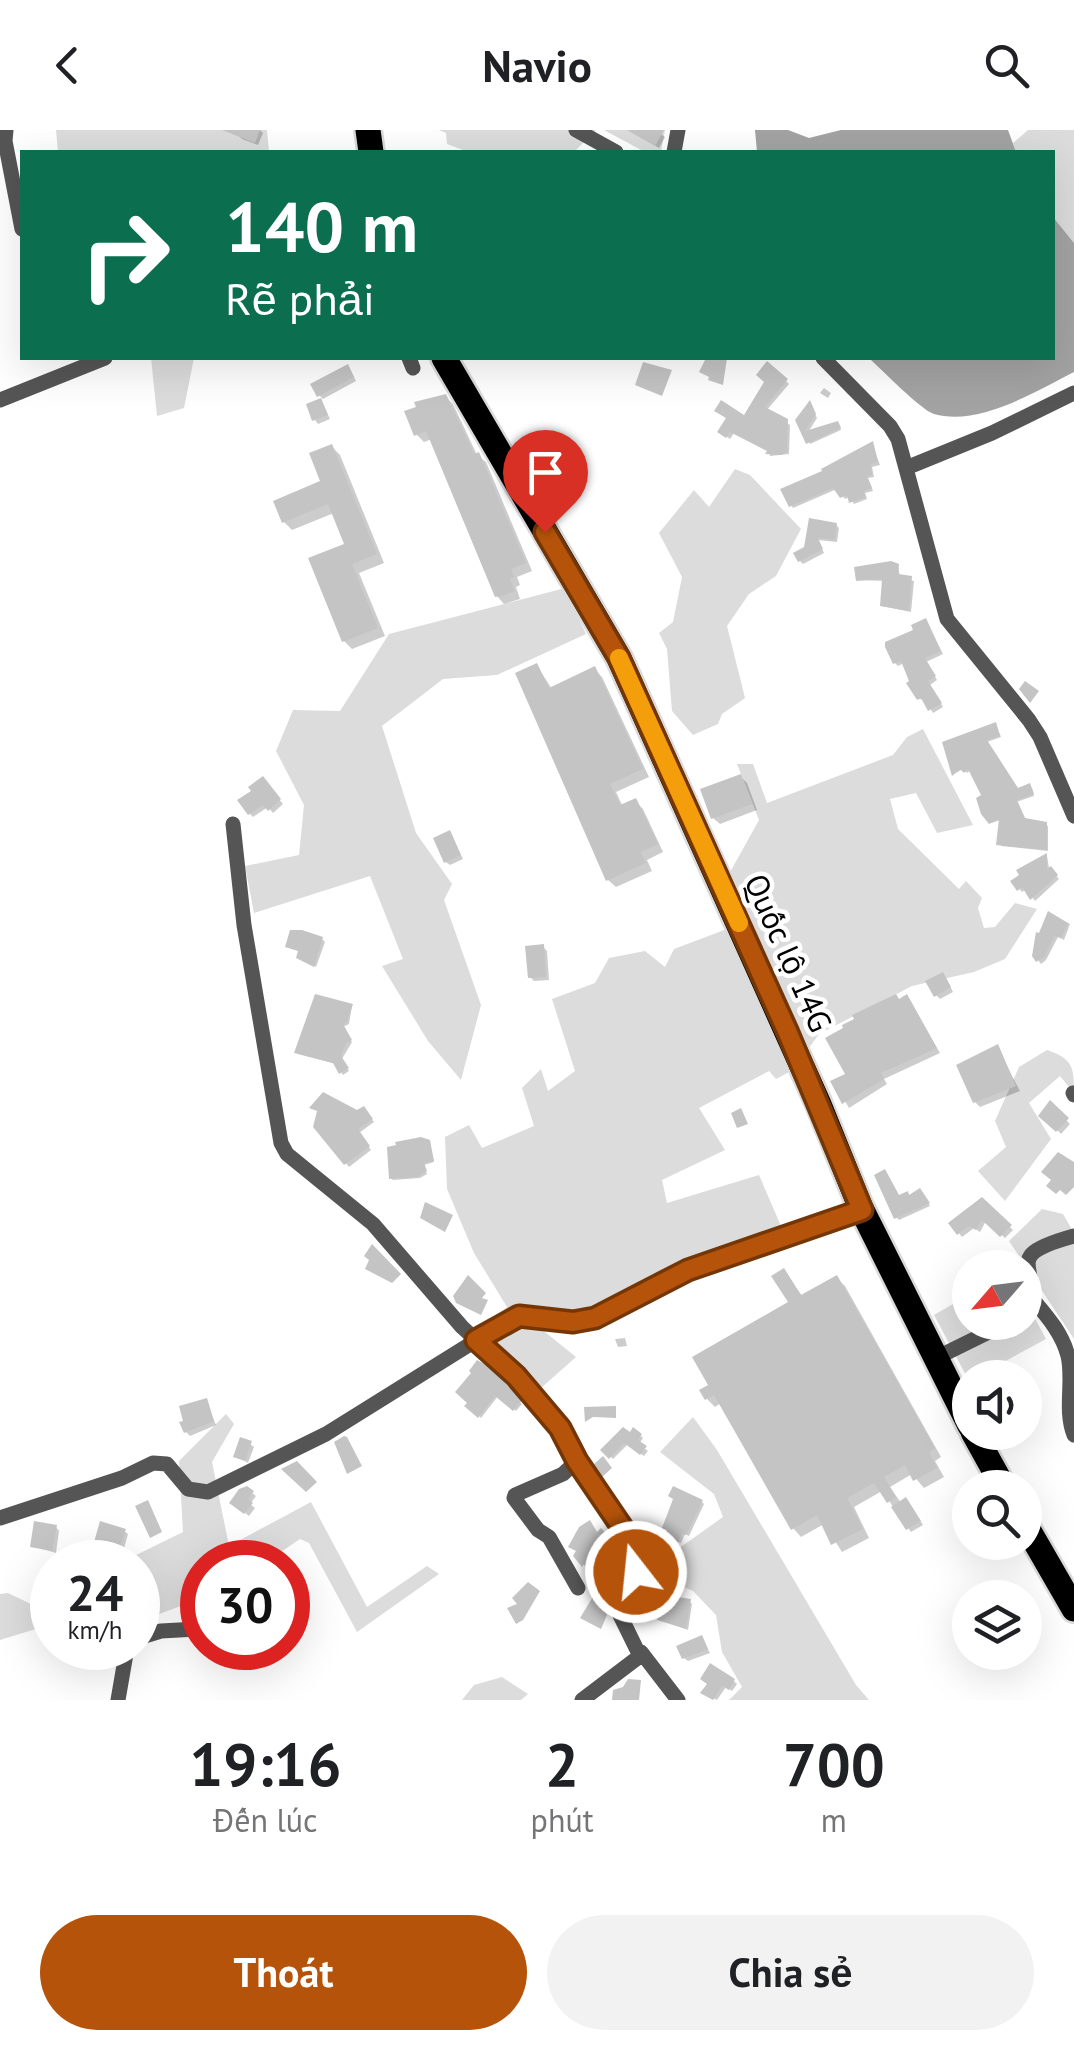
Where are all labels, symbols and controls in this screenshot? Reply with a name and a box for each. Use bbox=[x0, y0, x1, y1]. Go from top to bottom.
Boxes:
text: Navio bbox=[482, 36, 592, 94]
icon: back bbox=[40, 38, 95, 93]
icon: search bbox=[979, 38, 1034, 93]
text: 140 m bbox=[225, 181, 418, 271]
icon: right bbox=[60, 190, 190, 320]
text: Rẽ phải bbox=[225, 269, 375, 327]
pin bbox=[503, 430, 588, 533]
icon: arrive bbox=[518, 445, 573, 500]
street label: Quốc lộ 14G bbox=[735, 867, 842, 1038]
north arrow bbox=[952, 1250, 1042, 1340]
map controls bbox=[952, 1250, 1042, 1670]
button: sound bbox=[952, 1360, 1042, 1450]
button: search bbox=[952, 1470, 1042, 1560]
position arrow bbox=[584, 1520, 688, 1624]
speed limit sign: 30 bbox=[180, 1540, 310, 1670]
text: 24 bbox=[67, 1560, 123, 1625]
button: layers bbox=[952, 1580, 1042, 1670]
text: km/h bbox=[68, 1614, 122, 1646]
text: 19:16 bbox=[189, 1725, 341, 1803]
text: 2 bbox=[545, 1725, 579, 1803]
text: 700 bbox=[783, 1725, 885, 1803]
text: Đến lúc bbox=[213, 1799, 318, 1841]
text: phút bbox=[531, 1799, 594, 1841]
text: m bbox=[821, 1799, 847, 1841]
button: Thoát bbox=[40, 1915, 527, 2030]
button: Chia sẻ bbox=[547, 1915, 1034, 2030]

